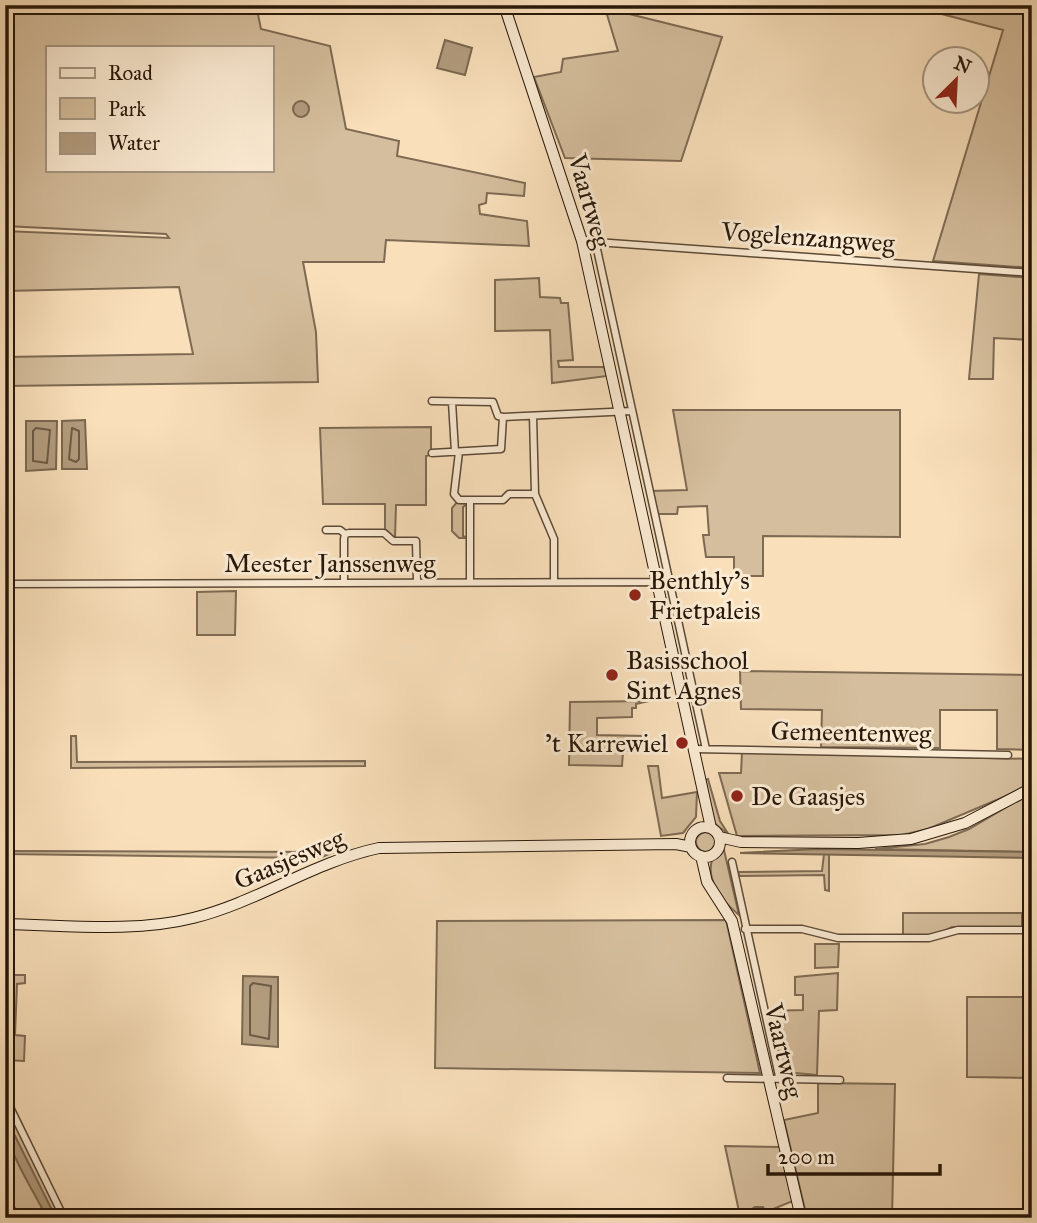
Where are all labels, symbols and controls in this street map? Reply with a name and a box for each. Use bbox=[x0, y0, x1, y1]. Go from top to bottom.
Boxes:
legend bbox=[46, 46, 273, 172]
north arrow bbox=[922, 46, 992, 116]
text: N bbox=[951, 51, 975, 79]
text: Road bbox=[108, 60, 153, 86]
text: Park bbox=[108, 96, 146, 122]
text: Water bbox=[108, 130, 160, 156]
street label: Vaartweg bbox=[561, 149, 619, 253]
street label: Vogelenzangweg bbox=[719, 215, 897, 259]
street label: Meester Janssenweg bbox=[224, 547, 437, 579]
place label: Benthly's Frietpaleis bbox=[649, 564, 761, 626]
marker: Benthly's Frietpaleis bbox=[627, 587, 643, 603]
place label: Basisschool Sint Agnes bbox=[626, 644, 749, 706]
marker: Basisschool Sint Agnes bbox=[604, 667, 620, 683]
street label: Gemeentenweg bbox=[770, 715, 933, 749]
place label: 't Karrewiel bbox=[545, 727, 668, 759]
marker: 't Karrewiel bbox=[674, 735, 690, 751]
place label: De Gaasjes bbox=[751, 780, 865, 812]
marker: De Gaasjes bbox=[729, 788, 745, 804]
street label: Gaasjesweg bbox=[229, 821, 350, 897]
street label: Vaartweg bbox=[757, 999, 811, 1103]
scale bar bbox=[768, 1132, 939, 1176]
text: 200 m bbox=[778, 1144, 835, 1170]

